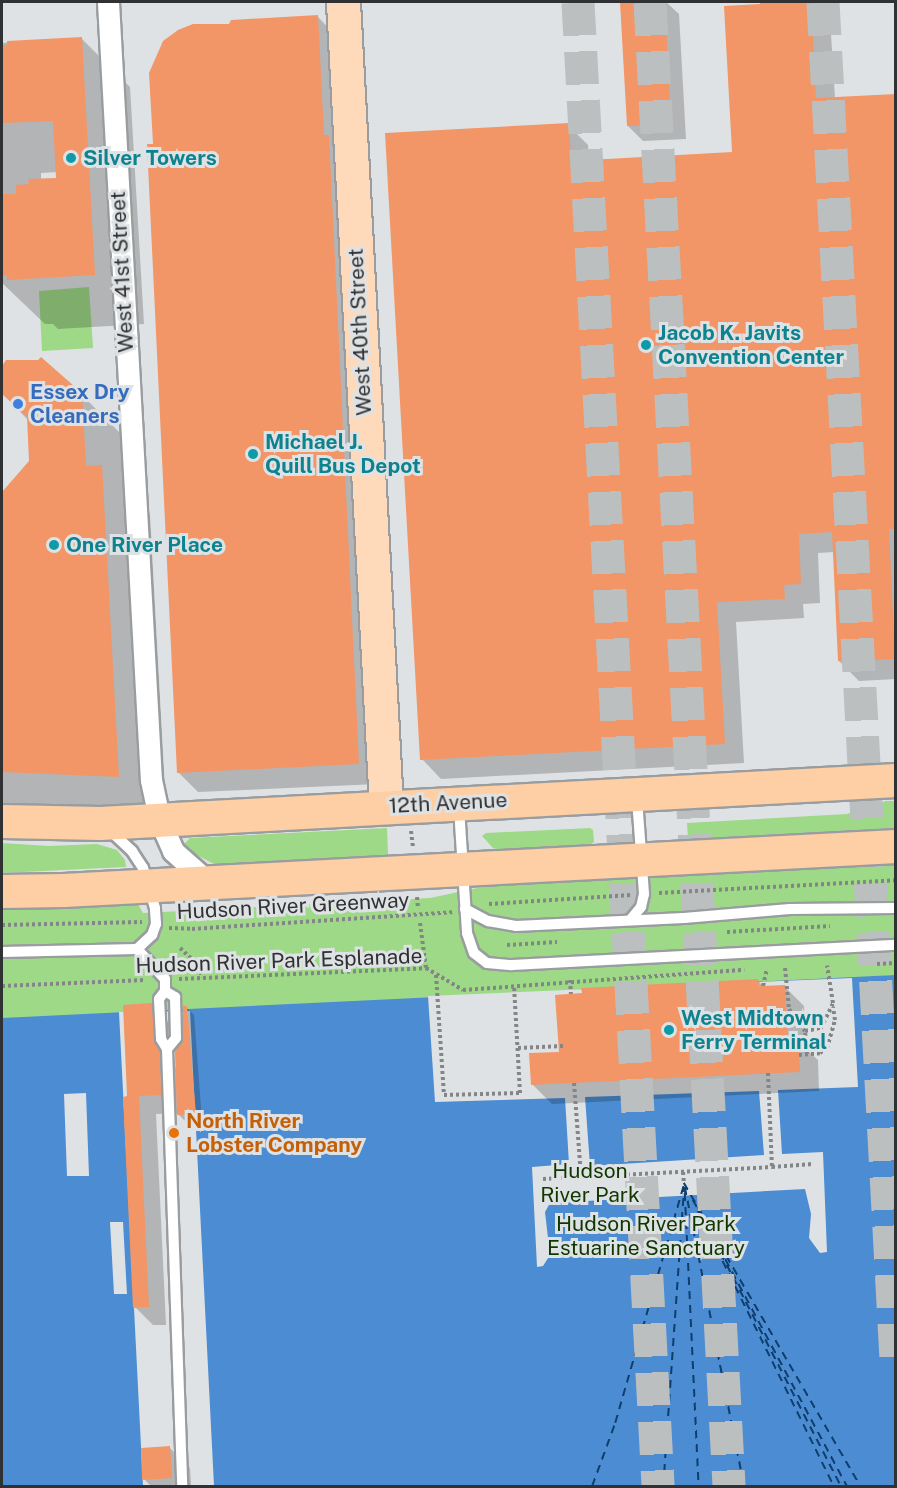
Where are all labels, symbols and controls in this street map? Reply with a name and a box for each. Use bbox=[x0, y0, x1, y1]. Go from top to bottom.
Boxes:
place label: Silver Towers bbox=[83, 145, 217, 171]
marker: Silver Towers bbox=[64, 151, 78, 165]
street label: West 41st Street bbox=[105, 191, 139, 353]
street label: West 40th Street bbox=[343, 248, 377, 416]
place label: Jacob K. Javits Convention Center bbox=[658, 320, 844, 370]
marker: Jacob K. Javits Convention Center bbox=[639, 338, 653, 352]
place label: Essex Dry Cleaners bbox=[30, 379, 129, 429]
marker: Essex Dry Cleaners bbox=[11, 397, 25, 411]
place label: Michael J. Quill Bus Depot bbox=[265, 429, 421, 479]
marker: Michael J. Quill Bus Depot bbox=[246, 447, 260, 461]
place label: One River Place bbox=[66, 532, 223, 558]
marker: One River Place bbox=[47, 538, 61, 552]
street label: 12th Avenue bbox=[388, 787, 508, 819]
street label: Hudson River Greenway bbox=[176, 887, 410, 925]
street label: Hudson River Park Esplanade bbox=[135, 943, 423, 979]
place label: West Midtown Ferry Terminal bbox=[681, 1005, 827, 1055]
marker: West Midtown Ferry Terminal bbox=[662, 1023, 676, 1037]
place label: North River Lobster Company bbox=[186, 1108, 362, 1158]
marker: North River Lobster Company bbox=[167, 1126, 181, 1140]
park label: Hudson River Park bbox=[540, 1158, 640, 1208]
park label: Hudson River Park Estuarine Sanctuary bbox=[547, 1211, 745, 1261]

